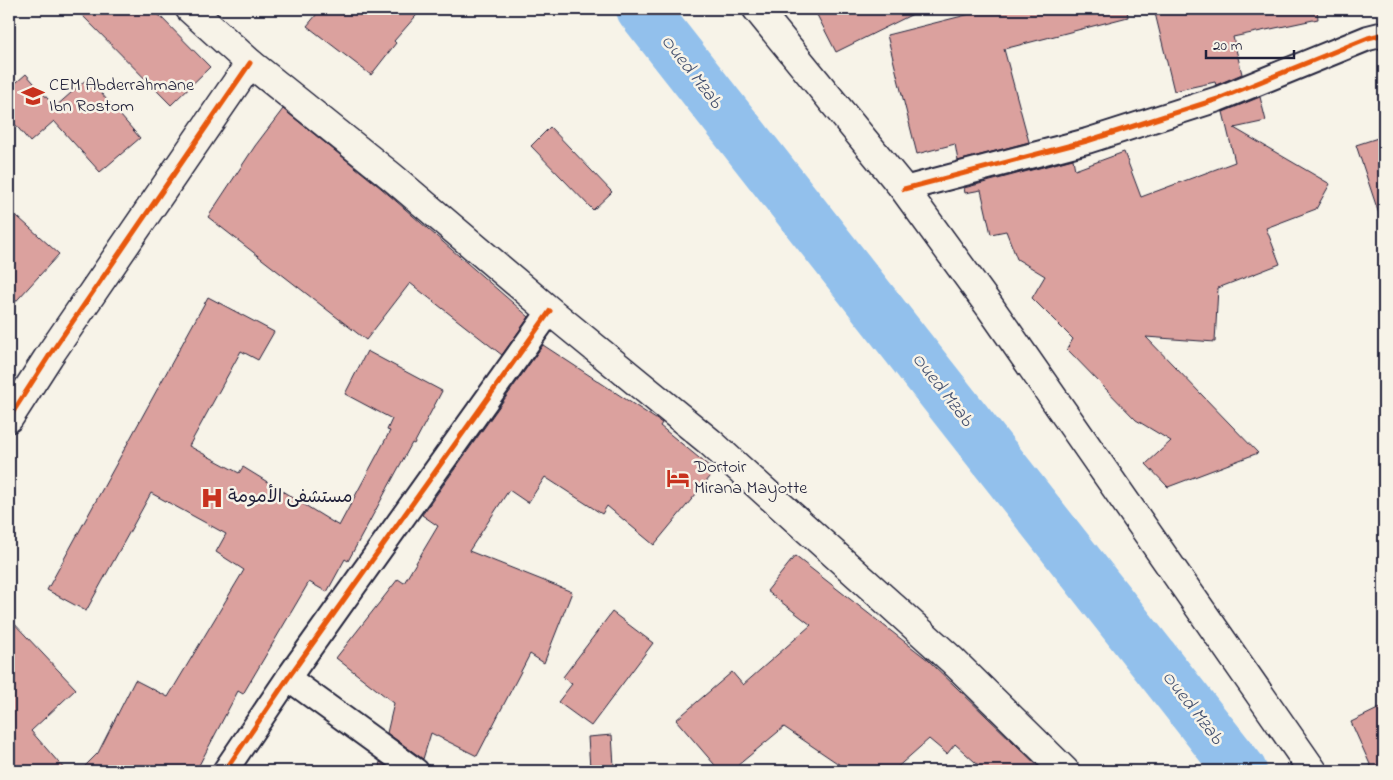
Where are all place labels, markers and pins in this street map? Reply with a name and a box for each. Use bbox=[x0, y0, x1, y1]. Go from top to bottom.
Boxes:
place label: CEM Abderrahmane Ibn Rostom bbox=[49, 73, 195, 120]
school or university icon: CEM Abderrahmane Ibn Rostom bbox=[20, 83, 46, 109]
place label: Dortoir Mirana Mayotte bbox=[693, 455, 808, 502]
hotel icon: Dortoir Mirana Mayotte bbox=[665, 465, 691, 491]
place label: مستشفى الأمومة bbox=[228, 484, 352, 511]
hospital icon: مستشفى الأمومة bbox=[199, 485, 225, 511]

